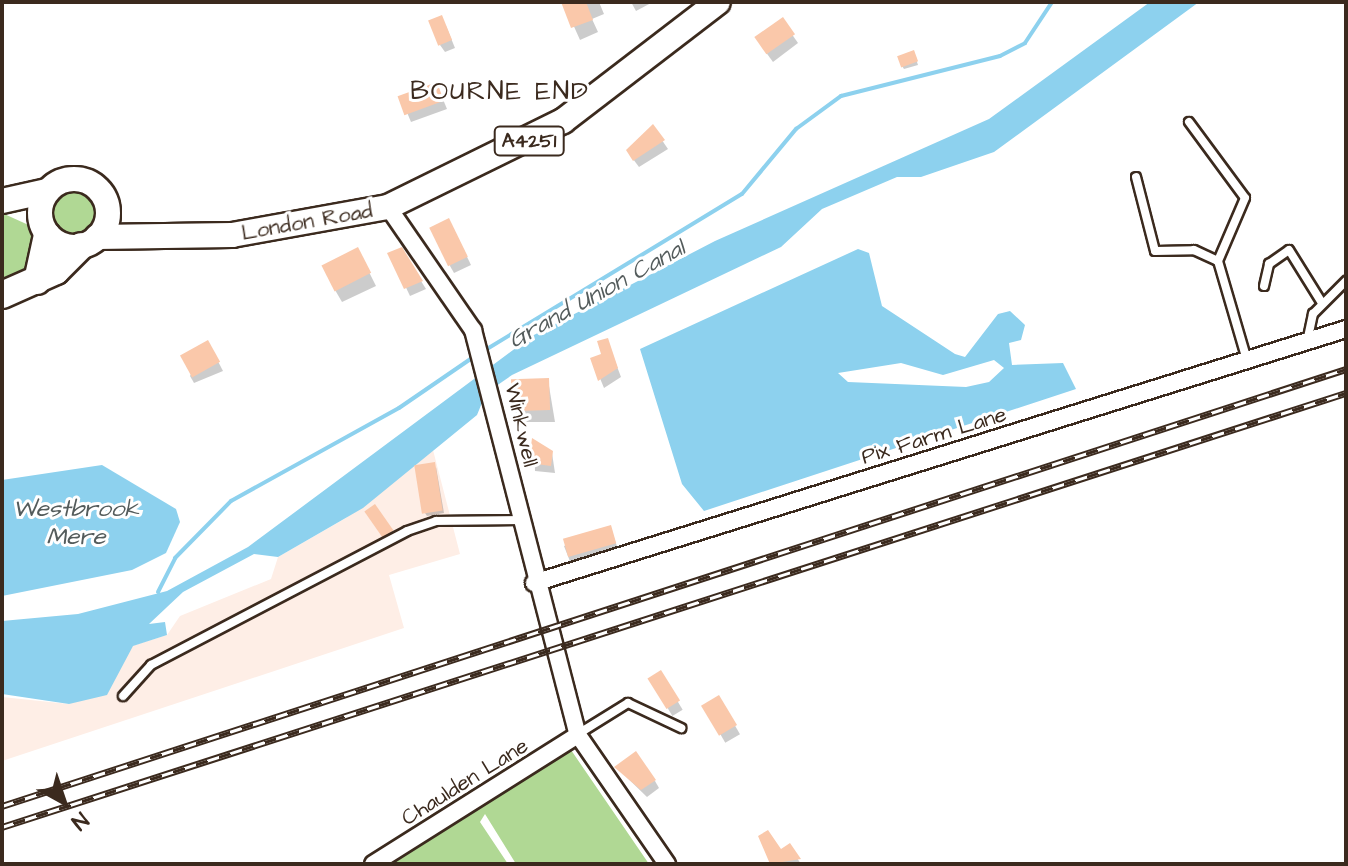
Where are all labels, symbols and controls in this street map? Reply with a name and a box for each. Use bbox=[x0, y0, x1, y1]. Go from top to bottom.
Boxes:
district label: BOURNE END bbox=[410, 76, 590, 108]
road number: A4251 bbox=[493, 125, 565, 157]
street label: London Road bbox=[239, 197, 375, 247]
water label: Grand Union Canal bbox=[504, 235, 690, 355]
street label: Winkwell bbox=[499, 381, 543, 469]
street label: Pix Farm Lane bbox=[858, 401, 1010, 471]
water label: Westbrook Mere bbox=[13, 496, 139, 552]
street label: Chaulden Lane bbox=[397, 732, 533, 832]
north arrow bbox=[24, 762, 104, 842]
text: N bbox=[65, 804, 95, 837]

